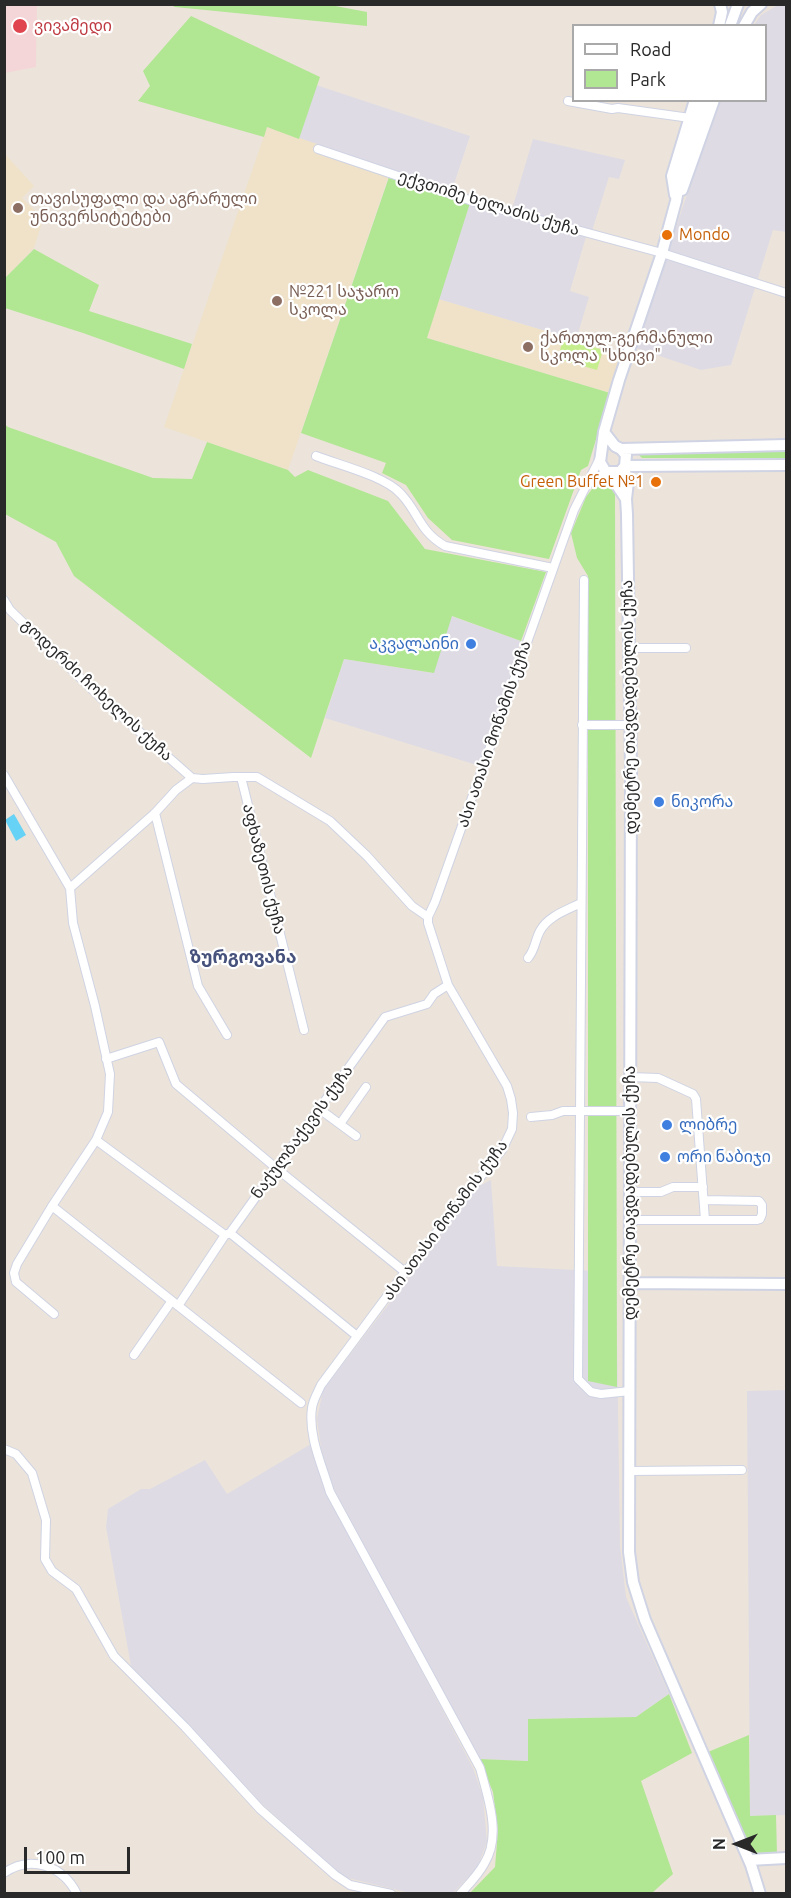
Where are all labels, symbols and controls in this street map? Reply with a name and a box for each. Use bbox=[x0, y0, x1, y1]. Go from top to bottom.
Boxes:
place label: ვივამედი bbox=[34, 16, 112, 36]
marker: ვივამედი bbox=[11, 17, 29, 35]
legend bbox=[572, 24, 767, 102]
text: Road bbox=[630, 39, 672, 59]
text: Park bbox=[630, 69, 666, 89]
street label: ექვთიმე ხელაძის ქუჩა bbox=[396, 166, 582, 240]
place label: თავისუფალი და აგრარული უნივერსიტეტები bbox=[30, 189, 257, 227]
marker: თავისუფალი და აგრარული უნივერსიტეტები bbox=[11, 201, 25, 215]
place label: Mondo bbox=[679, 225, 730, 245]
marker: Mondo bbox=[660, 228, 674, 242]
place label: №221 საჯარო სკოლა bbox=[289, 282, 399, 320]
marker: №221 საჯარო სკოლა bbox=[270, 294, 284, 308]
place label: ქართულ-გერმანული სკოლა "სხივი" bbox=[540, 328, 713, 366]
marker: ქართულ-გერმანული სკოლა "სხივი" bbox=[521, 340, 535, 354]
place label: Green Buffet №1 bbox=[520, 472, 644, 492]
marker: Green Buffet №1 bbox=[649, 475, 663, 489]
street label: დემეტრე თავდადებულის ქუჩა bbox=[617, 580, 641, 834]
street label: გოდერძი ჩოხელის ქუჩა bbox=[18, 615, 176, 765]
place label: აკვალაინი bbox=[369, 634, 459, 654]
marker: აკვალაინი bbox=[464, 637, 478, 651]
street label: ასი ათასი მოწამის ქუჩა bbox=[453, 638, 535, 830]
place label: ნიკორა bbox=[671, 792, 733, 812]
marker: ნიკორა bbox=[652, 795, 666, 809]
street label: აფხაზეთის ქუჩა bbox=[238, 802, 290, 936]
district label: ზურგოვანა bbox=[190, 946, 296, 968]
street label: ნაქულბაქევის ქუჩა bbox=[247, 1061, 357, 1203]
street label: დემეტრე თავდადებულის ქუჩა bbox=[620, 1066, 640, 1320]
place label: ლიბრე bbox=[679, 1115, 737, 1135]
marker: ლიბრე bbox=[660, 1118, 674, 1132]
street label: ასი ათასი მოწამის ქუჩა bbox=[378, 1136, 512, 1304]
place label: ორი ნაბიჯი bbox=[677, 1147, 771, 1167]
marker: ორი ნაბიჯი bbox=[658, 1150, 672, 1164]
north arrow bbox=[707, 1814, 767, 1874]
scale bar bbox=[27, 1835, 134, 1873]
text: N bbox=[710, 1838, 728, 1850]
text: 100 m bbox=[35, 1847, 85, 1867]

